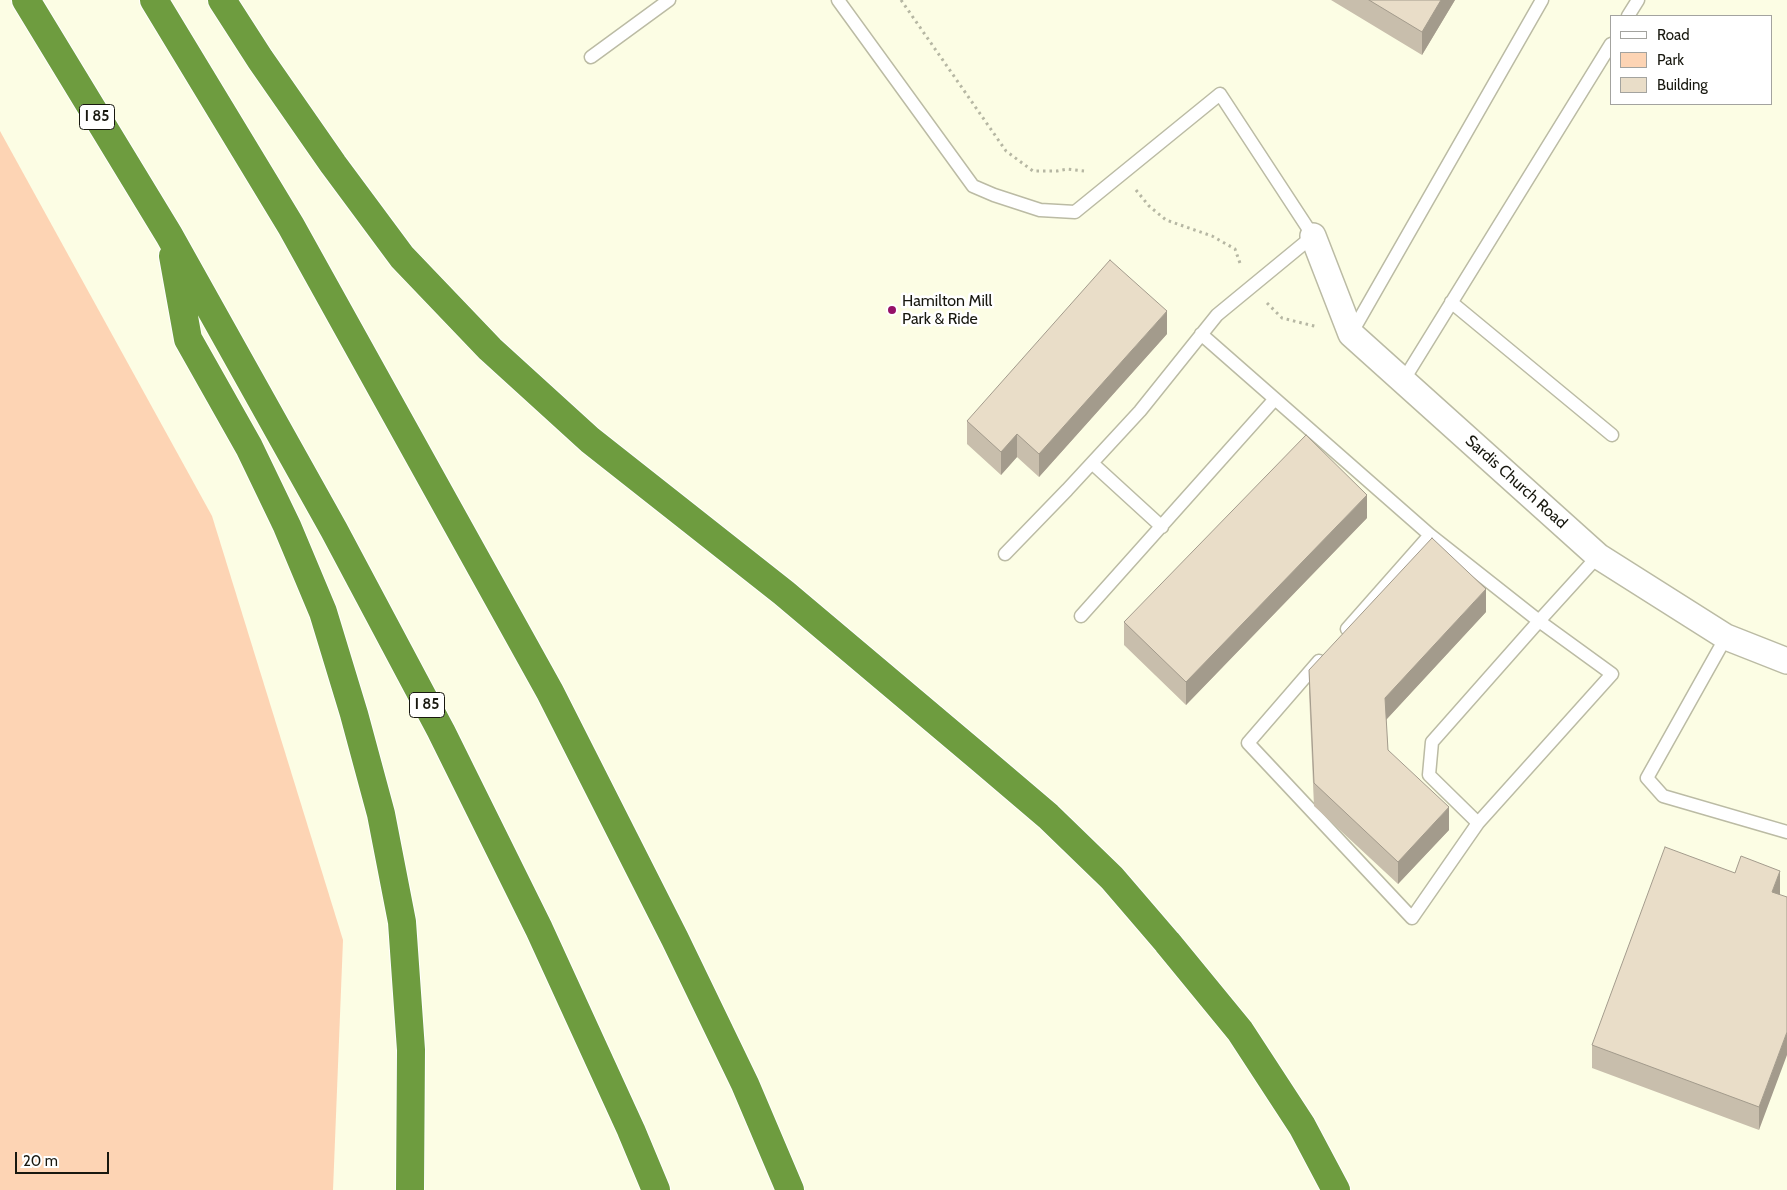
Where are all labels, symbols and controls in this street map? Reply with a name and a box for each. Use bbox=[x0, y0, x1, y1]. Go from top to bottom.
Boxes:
legend bbox=[1610, 15, 1772, 105]
text: Road bbox=[1657, 26, 1690, 44]
text: Park bbox=[1657, 51, 1684, 69]
text: Building bbox=[1657, 76, 1708, 94]
road number: I 85 bbox=[80, 104, 114, 130]
place label: Hamilton Mill Park & Ride bbox=[902, 291, 992, 329]
marker: Hamilton Mill Park & Ride bbox=[886, 304, 898, 316]
street label: Sardis Church Road bbox=[1461, 431, 1571, 533]
road number: I 85 bbox=[410, 692, 444, 718]
scale bar bbox=[18, 1142, 111, 1174]
text: 20 m bbox=[23, 1152, 58, 1170]

